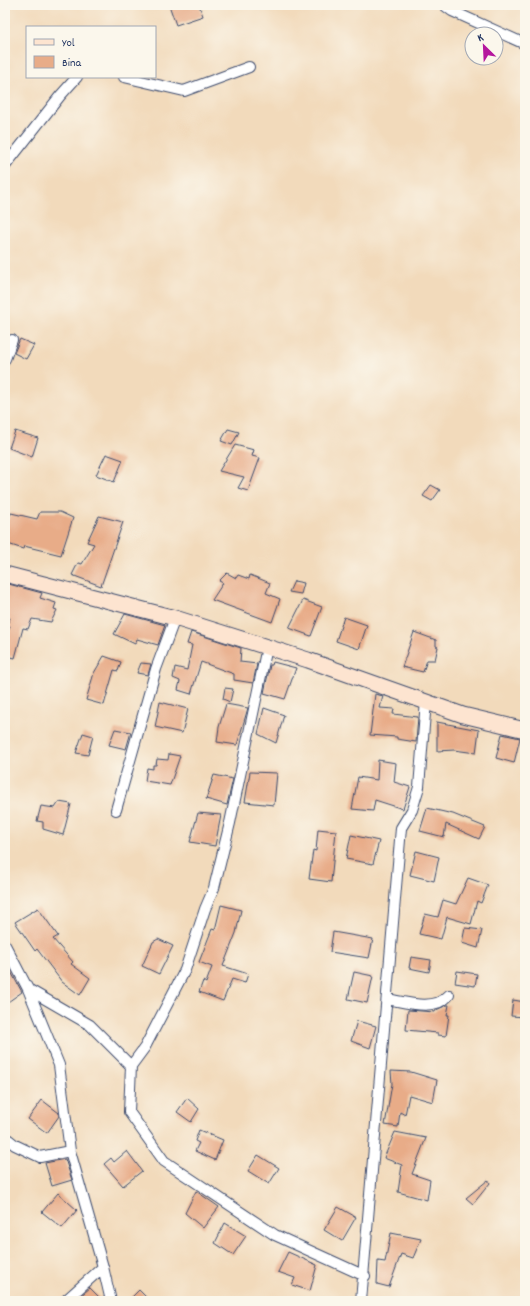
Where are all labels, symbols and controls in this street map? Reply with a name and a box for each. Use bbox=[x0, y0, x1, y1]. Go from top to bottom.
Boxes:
legend bbox=[26, 26, 156, 78]
north arrow bbox=[464, 26, 504, 66]
text: K bbox=[475, 30, 486, 47]
text: Yol bbox=[62, 35, 75, 52]
text: Bina bbox=[62, 55, 81, 72]

